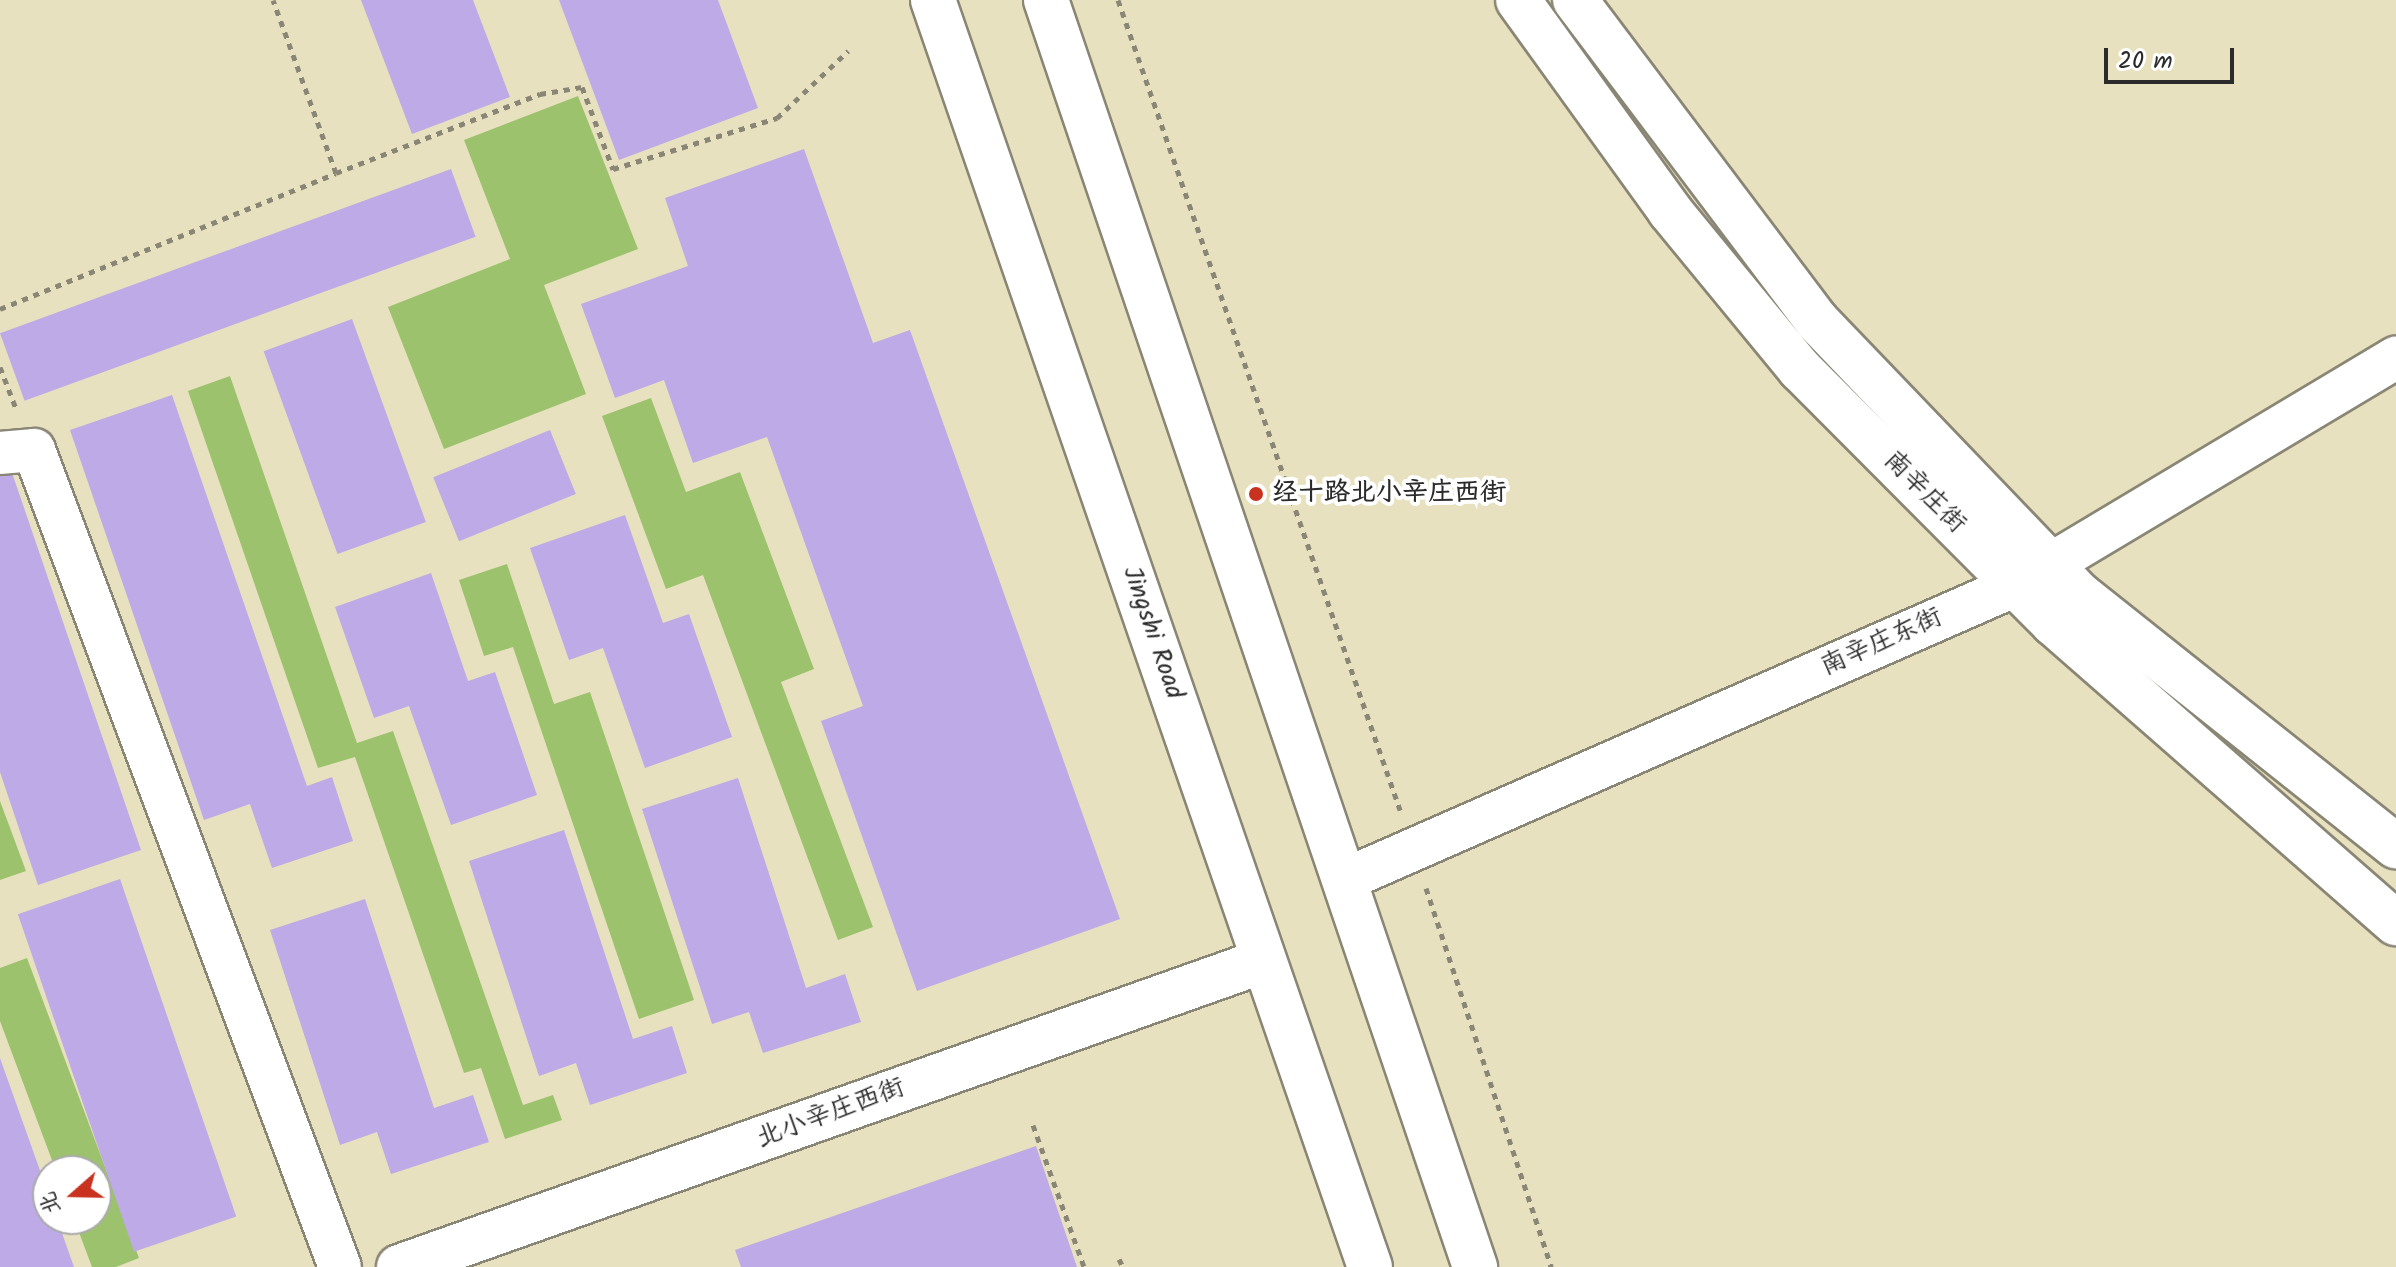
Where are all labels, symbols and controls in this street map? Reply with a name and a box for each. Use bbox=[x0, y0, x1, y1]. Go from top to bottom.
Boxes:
scale bar bbox=[2108, 32, 2238, 82]
text: 20 m bbox=[2118, 42, 2173, 81]
street label: 南辛庄街 bbox=[1876, 445, 1972, 541]
place label: 经十路北小辛庄西街 bbox=[1272, 478, 1506, 510]
marker: 经十路北小辛庄西街 bbox=[1247, 485, 1265, 503]
street label: Jingshi Road bbox=[1115, 563, 1189, 703]
street label: 南辛庄东街 bbox=[1816, 602, 1948, 684]
street label: 北小辛庄西街 bbox=[752, 1073, 910, 1155]
north arrow bbox=[32, 1155, 112, 1235]
text: 北 bbox=[31, 1186, 71, 1219]

